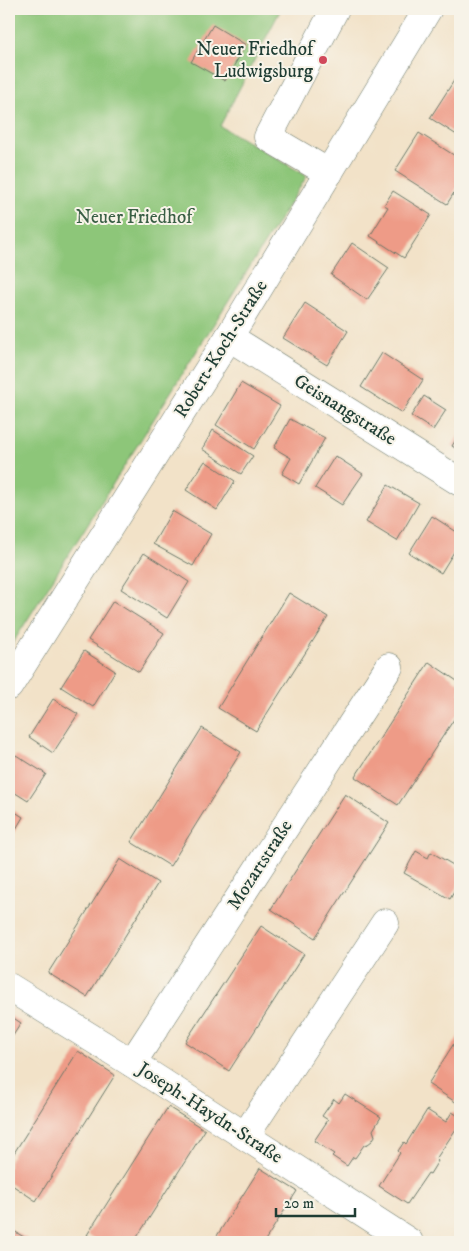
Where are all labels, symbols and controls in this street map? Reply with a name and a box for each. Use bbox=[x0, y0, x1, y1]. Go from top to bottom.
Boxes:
place label: Neuer Friedhof Ludwigsburg bbox=[197, 38, 316, 83]
marker: Neuer Friedhof Ludwigsburg bbox=[317, 54, 329, 66]
park label: Neuer Friedhof bbox=[76, 206, 195, 229]
street label: Robert-Koch-Straße bbox=[169, 276, 273, 422]
street label: Geisnangstraße bbox=[290, 369, 401, 451]
street label: Mozartstraße bbox=[222, 816, 298, 914]
street label: Joseph-Haydn-Straße bbox=[131, 1056, 287, 1169]
scale bar bbox=[276, 1186, 355, 1218]
text: 20 m bbox=[284, 1194, 314, 1213]

